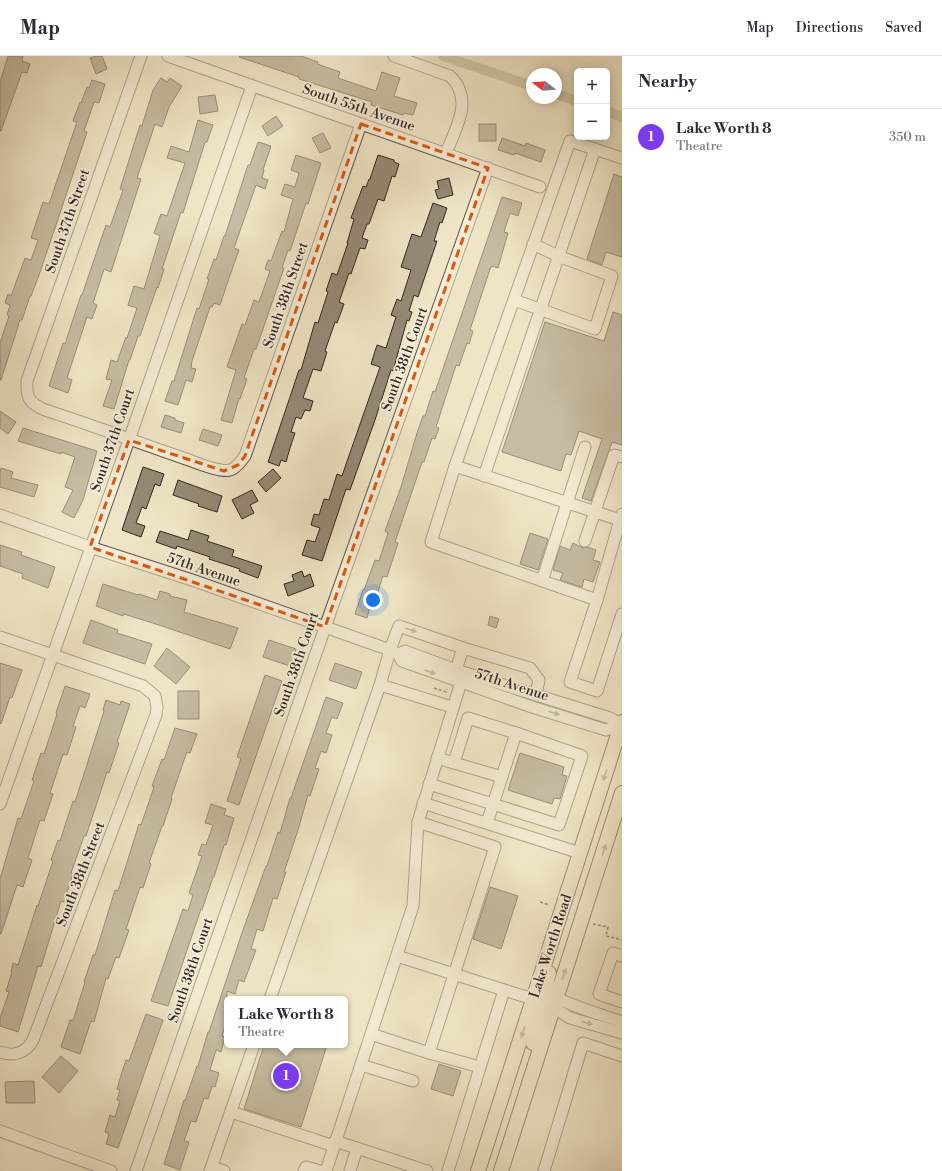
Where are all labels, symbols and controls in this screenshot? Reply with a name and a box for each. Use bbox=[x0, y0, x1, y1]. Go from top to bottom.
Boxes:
text: Map bbox=[20, 16, 60, 40]
text: Map bbox=[746, 19, 774, 37]
text: Directions bbox=[796, 19, 863, 37]
text: Saved bbox=[885, 19, 922, 37]
north arrow bbox=[526, 68, 562, 104]
map controls bbox=[574, 68, 610, 140]
button: + bbox=[574, 68, 610, 104]
text: Nearby bbox=[638, 71, 697, 93]
street label: South 55th Avenue bbox=[300, 80, 417, 136]
button: − bbox=[574, 104, 610, 140]
text: Lake Worth 8 bbox=[676, 119, 772, 138]
text: 1 bbox=[648, 129, 654, 145]
text: 350 m bbox=[889, 129, 926, 145]
text: Theatre bbox=[676, 138, 722, 154]
street label: South 37th Street bbox=[42, 167, 94, 276]
street label: South 38th Street bbox=[259, 240, 313, 351]
street label: South 38th Court bbox=[378, 305, 432, 414]
street label: South 37th Court bbox=[87, 386, 139, 494]
street label: 57th Avenue bbox=[164, 549, 243, 591]
your location bbox=[363, 590, 383, 610]
street label: South 38th Court bbox=[271, 609, 323, 719]
one-way arrow bbox=[405, 627, 417, 633]
street label: 57th Avenue bbox=[472, 665, 551, 705]
one-way arrow bbox=[425, 669, 437, 675]
one-way arrow bbox=[548, 711, 560, 717]
one-way arrow bbox=[602, 770, 608, 782]
street label: South 38th Street bbox=[53, 819, 109, 929]
one-way arrow bbox=[601, 844, 607, 856]
street label: Lake Worth Road bbox=[526, 892, 576, 1001]
street label: South 38th Court bbox=[165, 915, 217, 1025]
one-way arrow bbox=[561, 968, 567, 980]
popup bbox=[224, 996, 348, 1048]
text: Lake Worth 8 bbox=[238, 1005, 334, 1024]
one-way arrow bbox=[580, 1020, 593, 1026]
text: Theatre bbox=[238, 1024, 285, 1040]
one-way arrow bbox=[519, 1027, 525, 1039]
pin: 1 bbox=[273, 1061, 299, 1091]

